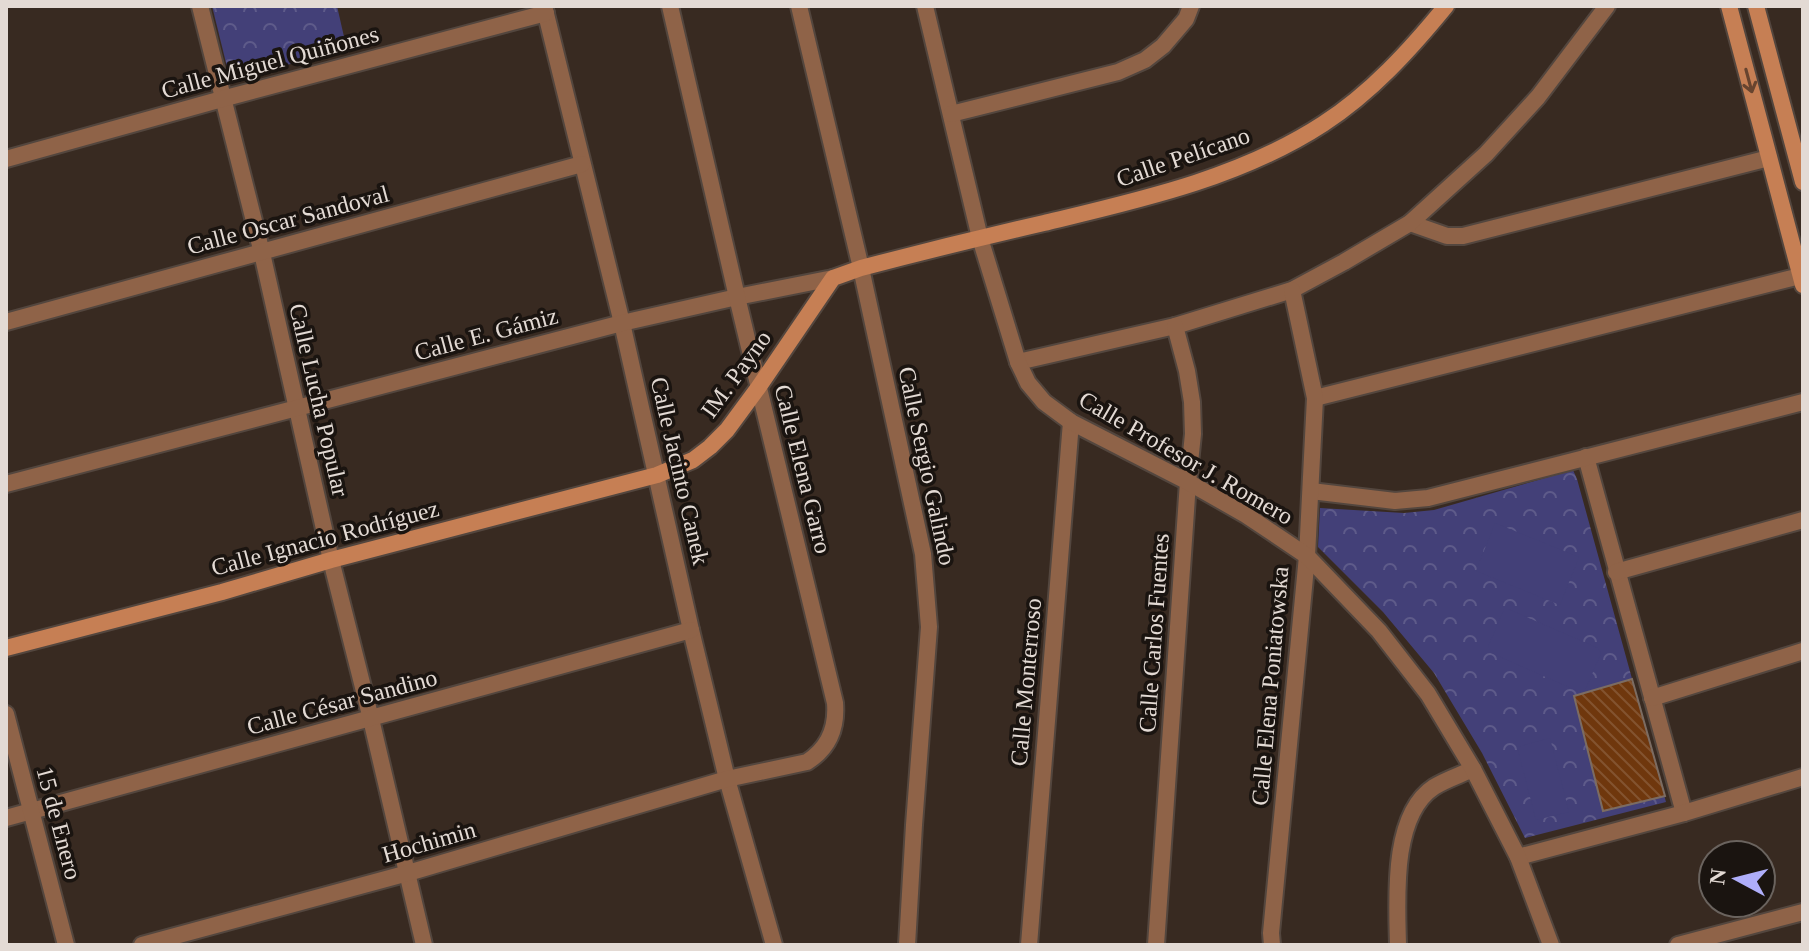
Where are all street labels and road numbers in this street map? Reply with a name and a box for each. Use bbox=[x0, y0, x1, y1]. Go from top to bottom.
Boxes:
street label: Calle Miguel Quiñones bbox=[158, 20, 382, 104]
street label: Calle Pelícano bbox=[1113, 122, 1253, 192]
street label: Calle Oscar Sandoval bbox=[184, 180, 392, 259]
street label: Calle Lucha Popular bbox=[284, 301, 354, 499]
street label: Calle E. Gámiz bbox=[412, 302, 560, 366]
street label: IM. Payno bbox=[696, 325, 776, 423]
street label: Calle Sergio Galindo bbox=[893, 364, 961, 568]
street label: Calle Jacinto Canek bbox=[646, 375, 714, 567]
street label: Calle Elena Garro bbox=[769, 382, 837, 556]
street label: Calle Profesor J. Romero bbox=[1074, 386, 1298, 530]
street label: Calle Ignacio Rodríguez bbox=[208, 495, 442, 581]
street label: Calle Carlos Fuentes bbox=[1134, 532, 1174, 734]
street label: Calle Elena Poniatowska bbox=[1247, 565, 1293, 807]
street label: Calle Monterroso bbox=[1006, 597, 1046, 767]
street label: Calle César Sandino bbox=[244, 664, 440, 740]
street label: 15 de Enero bbox=[31, 764, 87, 882]
street label: Hochimin bbox=[379, 816, 479, 868]

